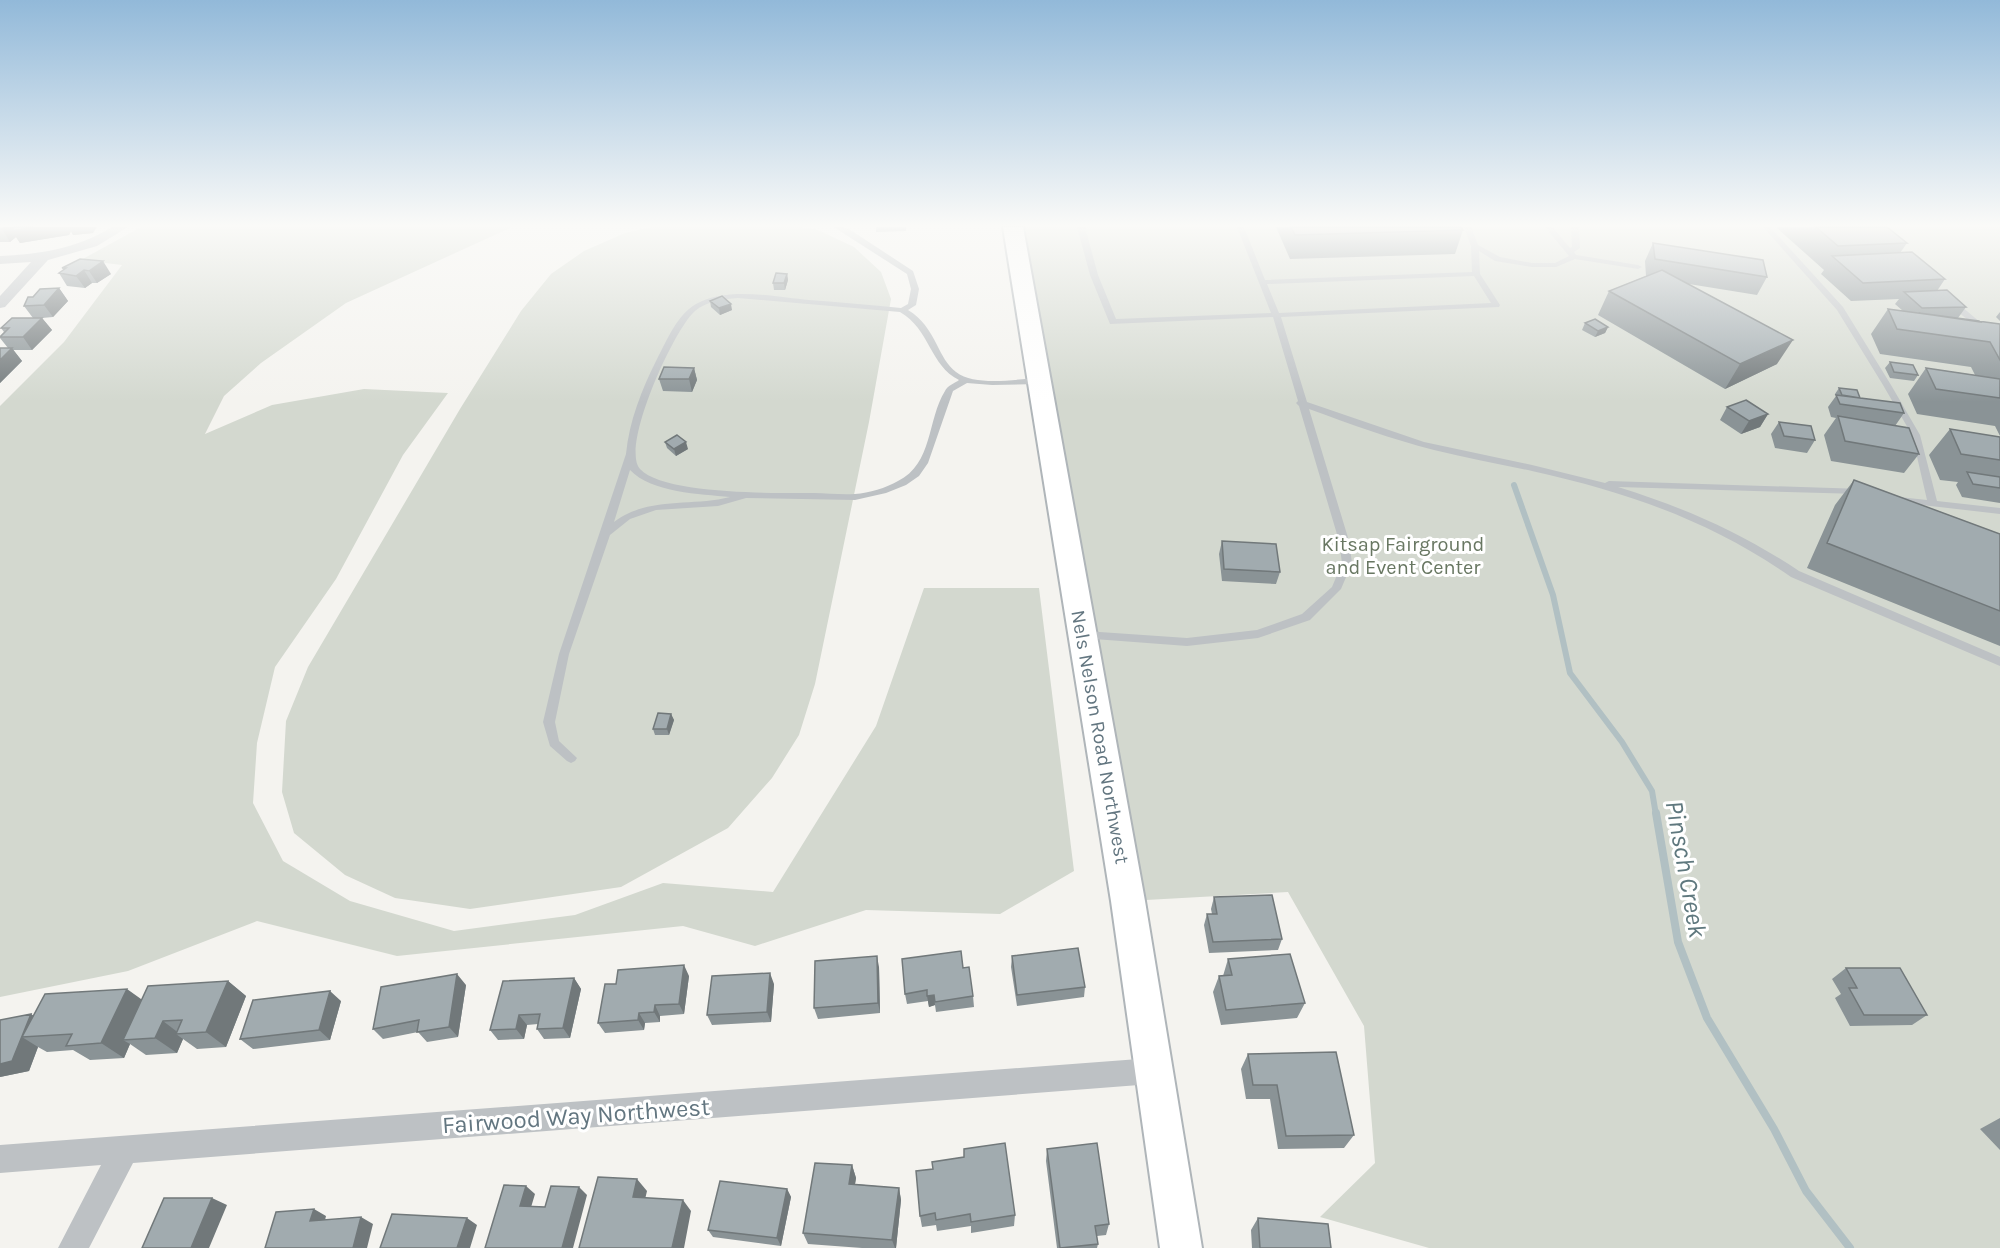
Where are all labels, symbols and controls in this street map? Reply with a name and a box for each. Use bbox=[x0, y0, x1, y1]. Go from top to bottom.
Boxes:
park label: Kitsap Fairground and Event Center bbox=[1322, 533, 1484, 579]
street label: Nels Nelson Road Northwest bbox=[1066, 608, 1134, 866]
water label: Pinsch Creek bbox=[1659, 798, 1713, 941]
street label: Fairwood Way Northwest bbox=[441, 1093, 711, 1139]

